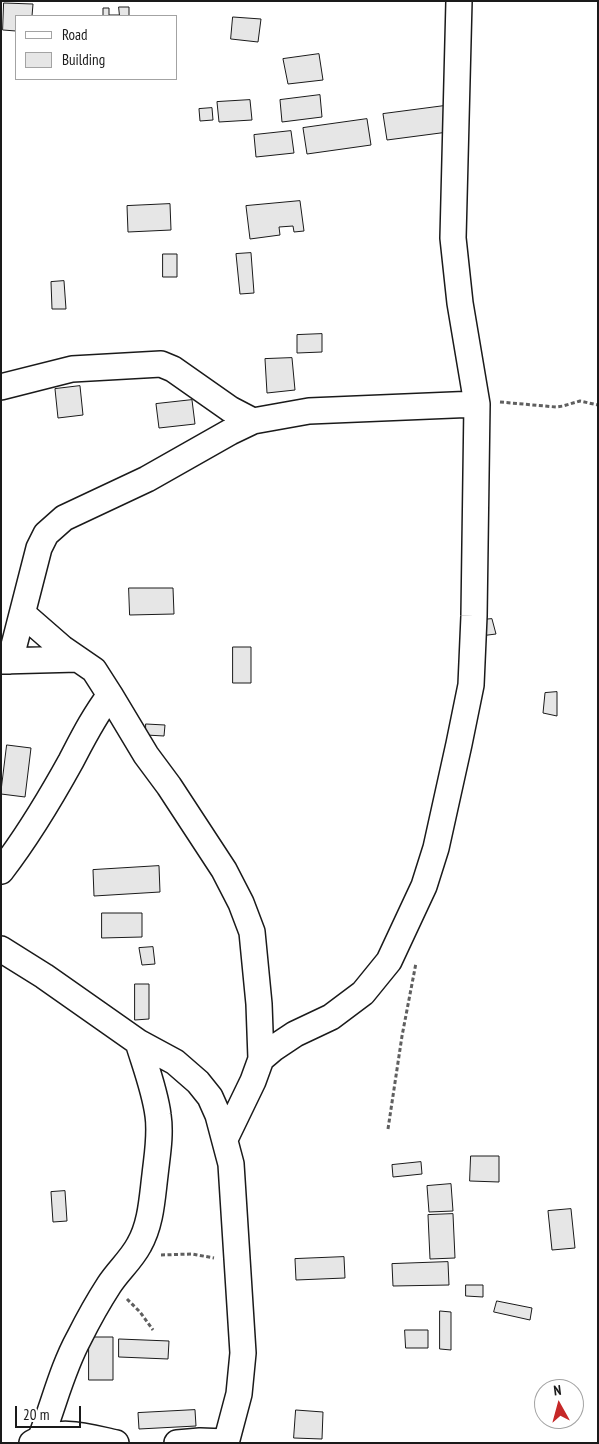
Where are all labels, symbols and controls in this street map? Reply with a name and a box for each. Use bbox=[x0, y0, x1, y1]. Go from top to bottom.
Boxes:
legend bbox=[15, 15, 178, 80]
text: Road bbox=[62, 25, 88, 44]
text: Building bbox=[62, 50, 105, 69]
north arrow bbox=[534, 1379, 584, 1429]
text: N bbox=[552, 1381, 562, 1399]
scale bar bbox=[18, 1396, 84, 1428]
text: 20 m bbox=[23, 1405, 49, 1424]

